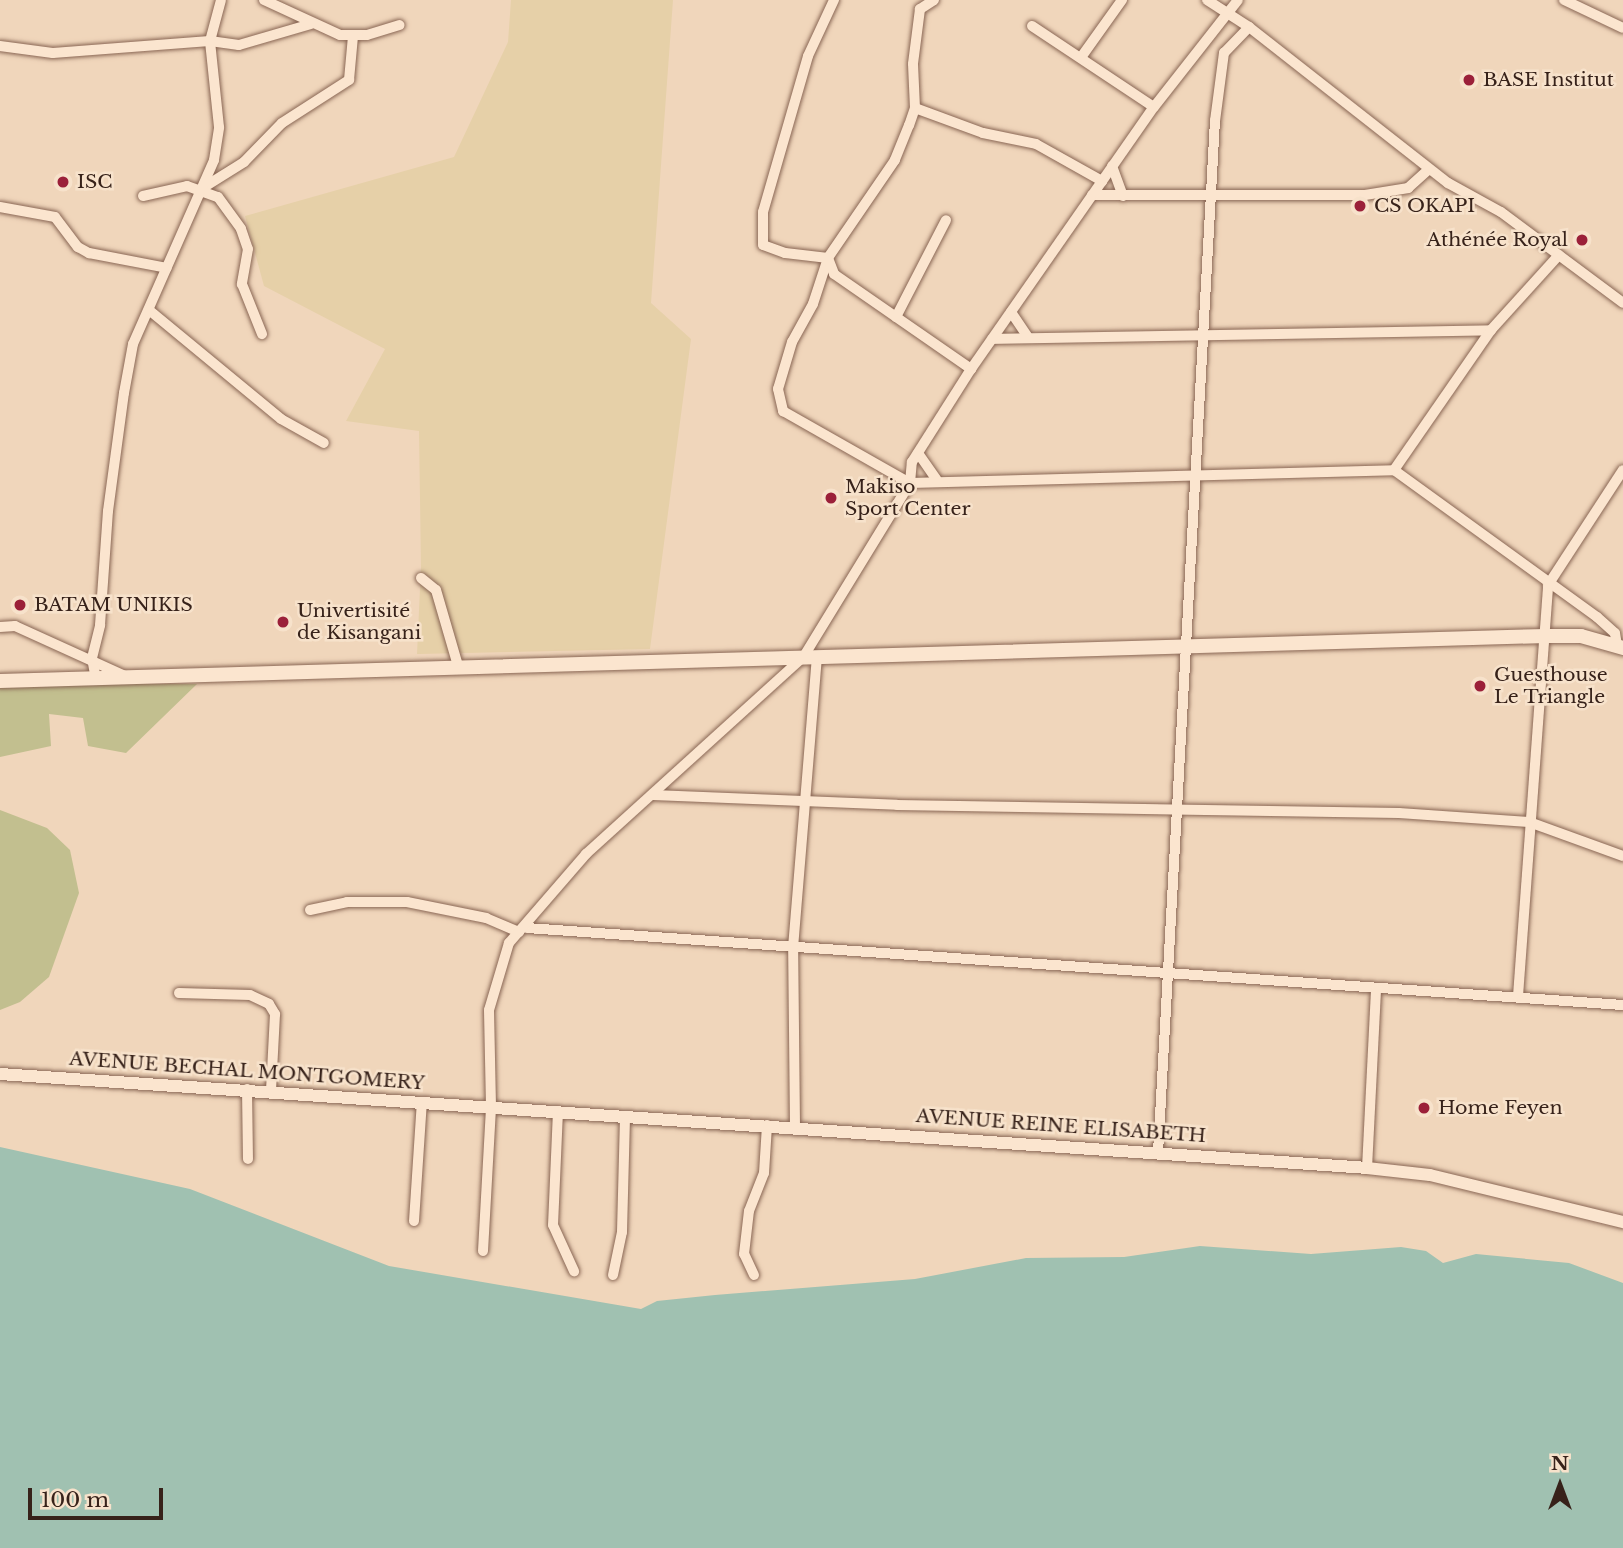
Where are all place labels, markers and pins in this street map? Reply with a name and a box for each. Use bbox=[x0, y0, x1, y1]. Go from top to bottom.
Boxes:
place label: BASE Institut bbox=[1483, 69, 1614, 91]
marker: BASE Institut bbox=[1461, 72, 1477, 88]
place label: ISC bbox=[77, 171, 112, 193]
marker: ISC bbox=[55, 174, 71, 190]
place label: CS OKAPI bbox=[1374, 195, 1475, 217]
marker: CS OKAPI bbox=[1352, 198, 1368, 214]
place label: Athénée Royal bbox=[1427, 229, 1568, 251]
marker: Athénée Royal bbox=[1574, 232, 1590, 248]
place label: Makiso Sport Center bbox=[845, 476, 971, 520]
marker: Makiso Sport Center bbox=[823, 490, 839, 506]
place label: BATAM UNIKIS bbox=[34, 594, 193, 616]
marker: BATAM UNIKIS bbox=[12, 597, 28, 613]
place label: Univertisité de Kisangani bbox=[297, 600, 421, 644]
marker: Univertisité de Kisangani bbox=[275, 614, 291, 630]
place label: Guesthouse Le Triangle bbox=[1494, 664, 1608, 708]
marker: Guesthouse Le Triangle bbox=[1472, 678, 1488, 694]
place label: Home Feyen bbox=[1438, 1097, 1563, 1119]
marker: Home Feyen bbox=[1416, 1100, 1432, 1116]

